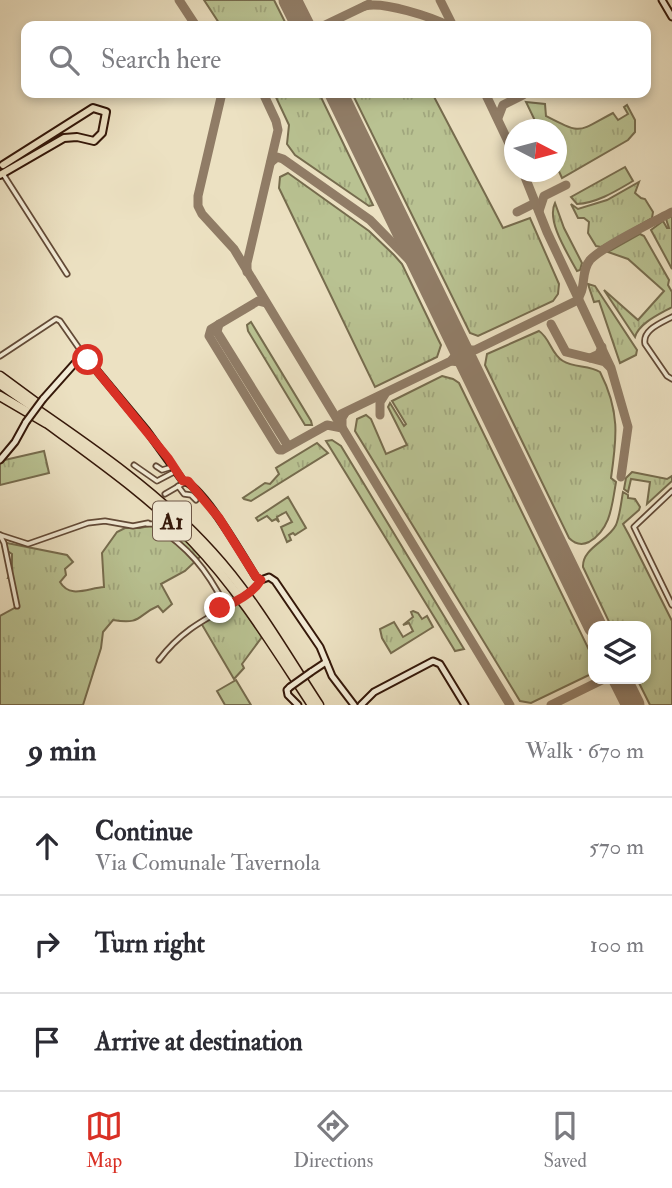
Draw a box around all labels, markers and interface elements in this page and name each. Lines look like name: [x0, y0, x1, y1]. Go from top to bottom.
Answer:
search box: [21, 21, 651, 98]
icon: search: [45, 41, 83, 79]
text: Search here: [101, 44, 221, 76]
north arrow: [504, 119, 567, 182]
route start: [72, 344, 103, 375]
road number: A1: [153, 502, 191, 540]
route end: [204, 592, 235, 623]
map controls: [588, 621, 651, 684]
button: layers: [588, 621, 651, 684]
text: 9 min: [28, 732, 96, 769]
text: Walk · 670 m: [525, 736, 644, 765]
text: Continue: [95, 816, 193, 848]
icon: ahead: [28, 827, 66, 865]
text: 570 m: [589, 832, 644, 861]
text: Via Comunale Tavernola: [95, 848, 320, 877]
icon: right: [28, 925, 66, 963]
text: Turn right: [95, 928, 205, 960]
text: 100 m: [590, 930, 644, 959]
icon: arrive: [28, 1023, 66, 1061]
text: Arrive at destination: [95, 1026, 303, 1058]
tab: Map: [85, 1107, 123, 1173]
tab: Directions: [293, 1107, 373, 1173]
tab: Saved: [543, 1107, 587, 1173]

